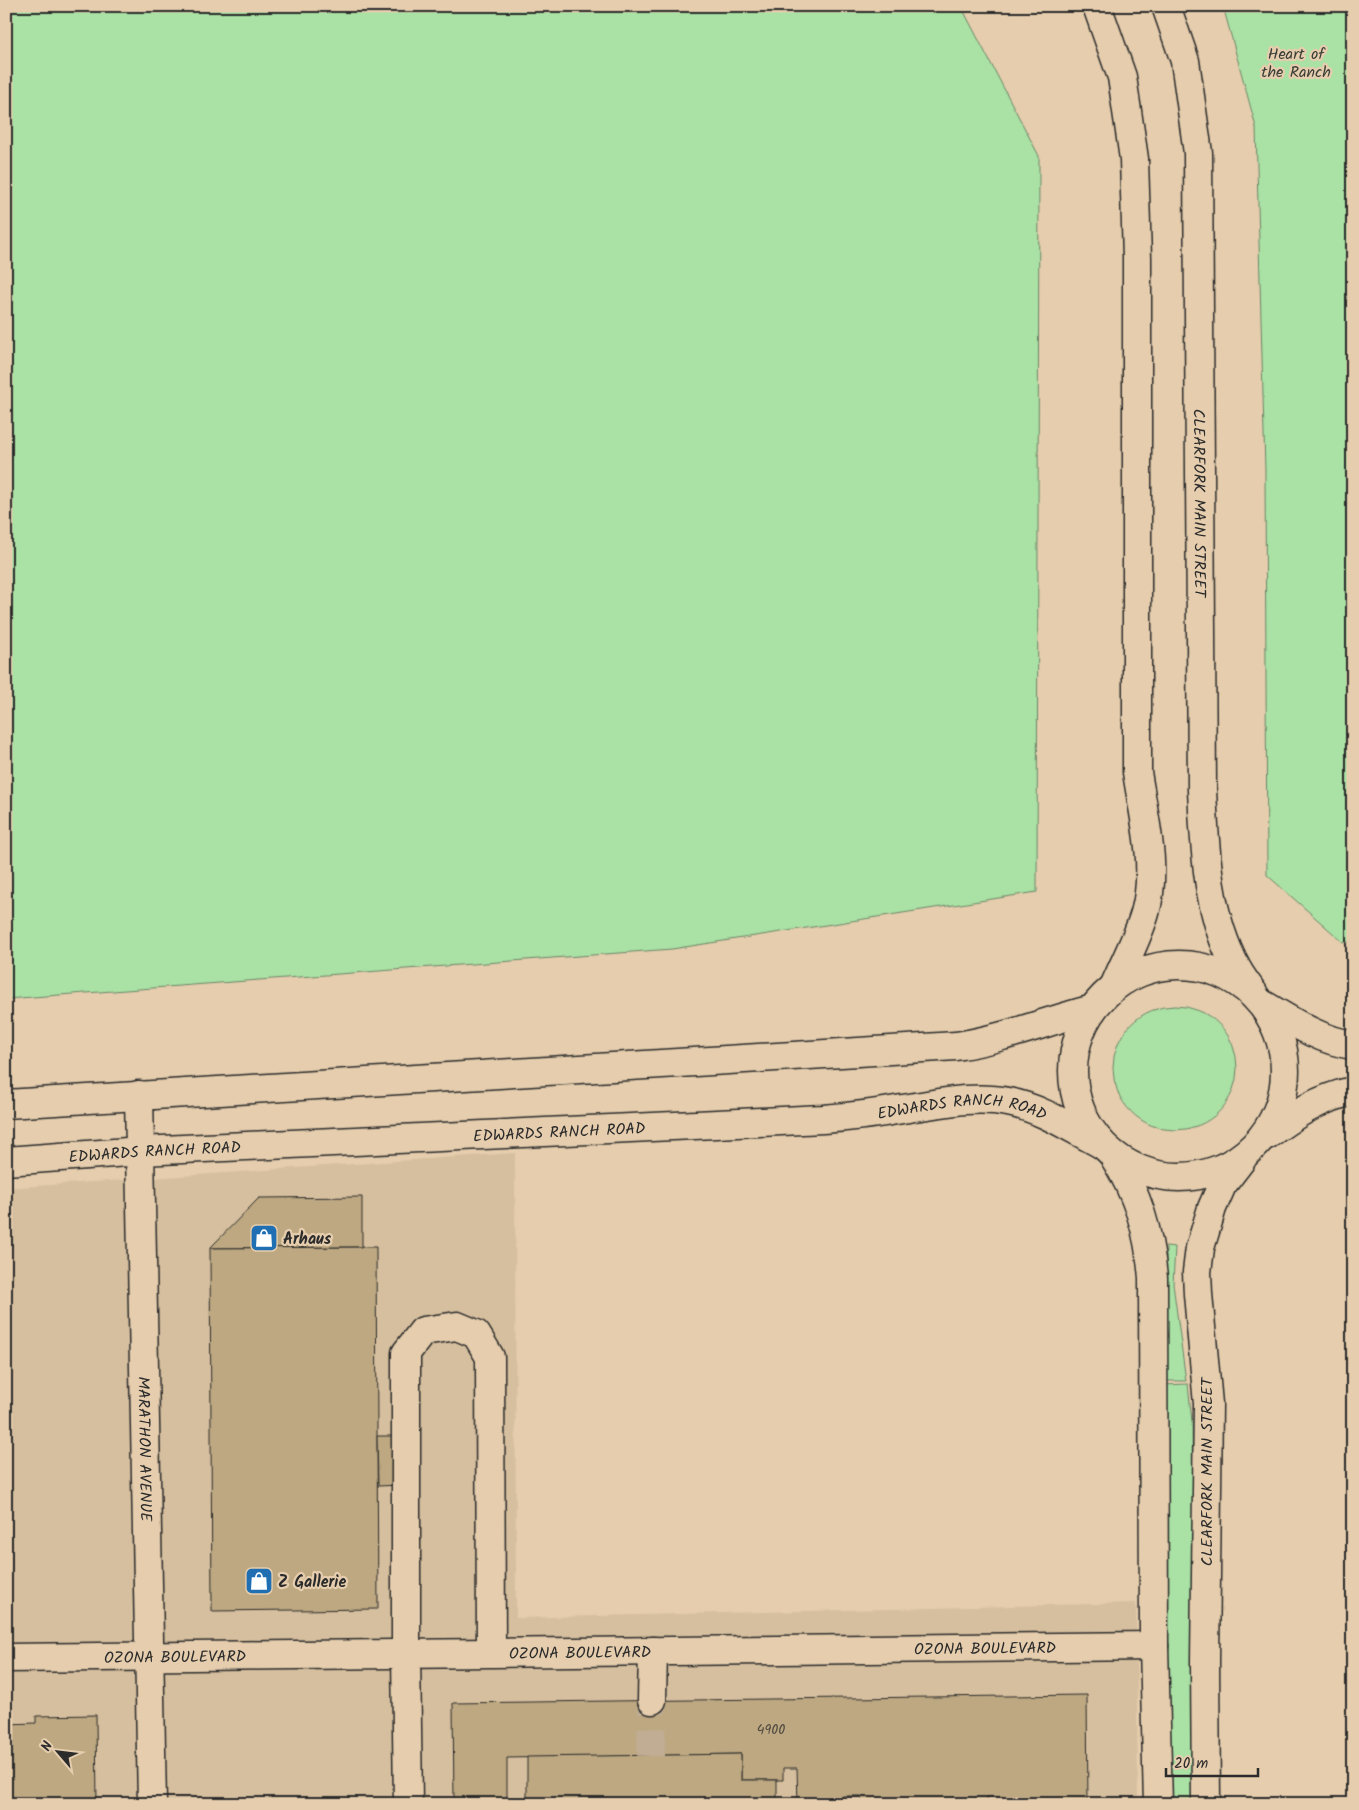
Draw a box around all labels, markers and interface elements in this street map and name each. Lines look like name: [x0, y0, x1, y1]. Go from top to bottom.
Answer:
park label: Heart of the Ranch: [1261, 42, 1331, 85]
street label: CLEARFORK MAIN STREET: [1186, 409, 1212, 599]
street label: EDWARDS RANCH ROAD: [876, 1088, 1051, 1128]
street label: EDWARDS RANCH ROAD: [473, 1116, 646, 1149]
street label: EDWARDS RANCH ROAD: [68, 1135, 241, 1170]
shop icon: Arhaus: [249, 1223, 279, 1253]
place label: Arhaus: [283, 1227, 332, 1252]
street label: MARATHON AVENUE: [130, 1376, 158, 1522]
street label: CLEARFORK MAIN STREET: [1195, 1376, 1220, 1566]
shop icon: Z Gallerie: [244, 1566, 274, 1596]
place label: Z Gallerie: [278, 1570, 346, 1595]
street label: OZONA BOULEVARD: [914, 1636, 1056, 1663]
street label: OZONA BOULEVARD: [509, 1640, 651, 1667]
street label: OZONA BOULEVARD: [104, 1644, 246, 1671]
house number: 4900: [757, 1719, 785, 1741]
north arrow: [32, 1728, 82, 1778]
text: N: [36, 1737, 59, 1755]
scale bar: [1166, 1745, 1259, 1777]
text: 20 m: [1174, 1752, 1208, 1776]

